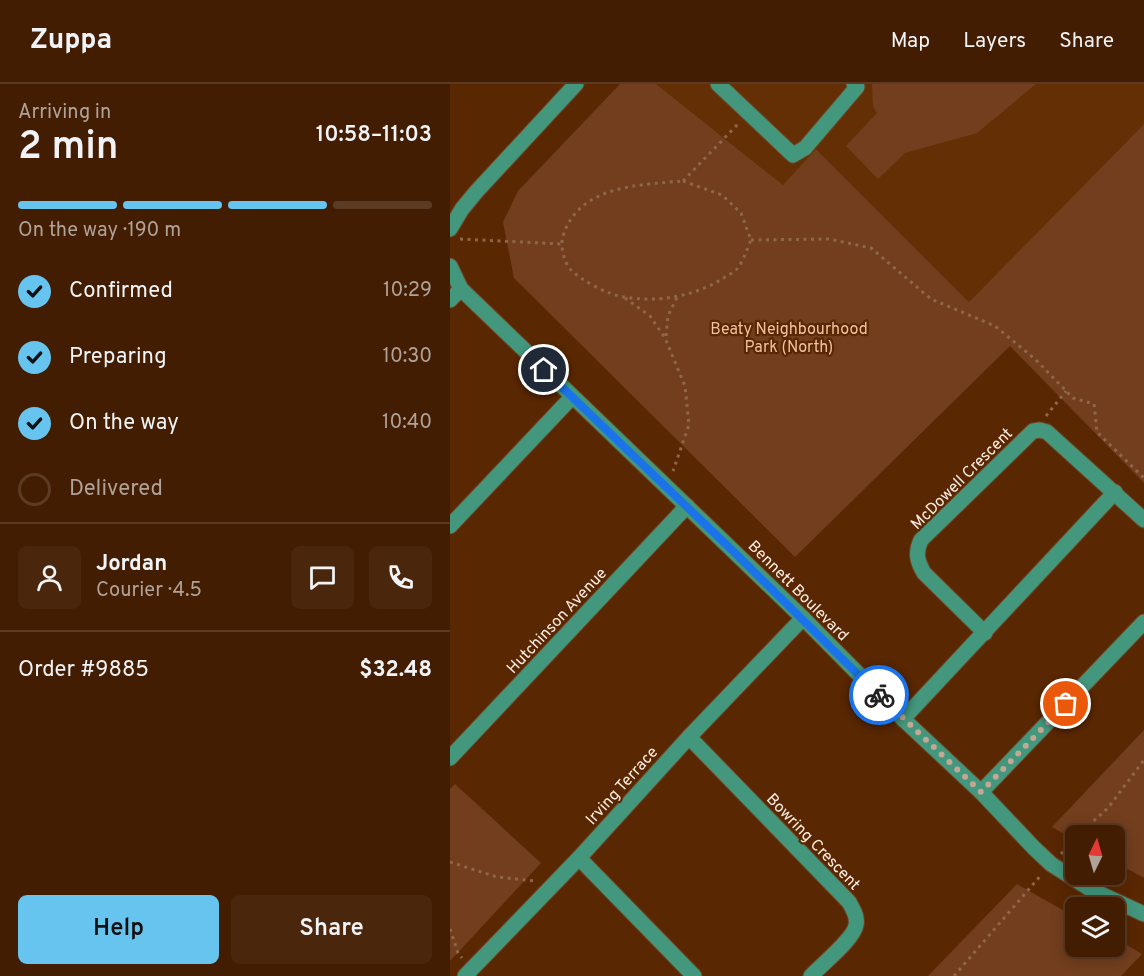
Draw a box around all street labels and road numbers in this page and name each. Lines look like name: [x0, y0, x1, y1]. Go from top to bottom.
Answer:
street label: McDowell Crescent: [907, 424, 1018, 535]
street label: Bennett Boulevard: [743, 537, 852, 646]
street label: Hutchinson Avenue: [503, 564, 612, 679]
street label: Irving Terrace: [582, 743, 663, 830]
street label: Bowring Crescent: [761, 790, 864, 895]

